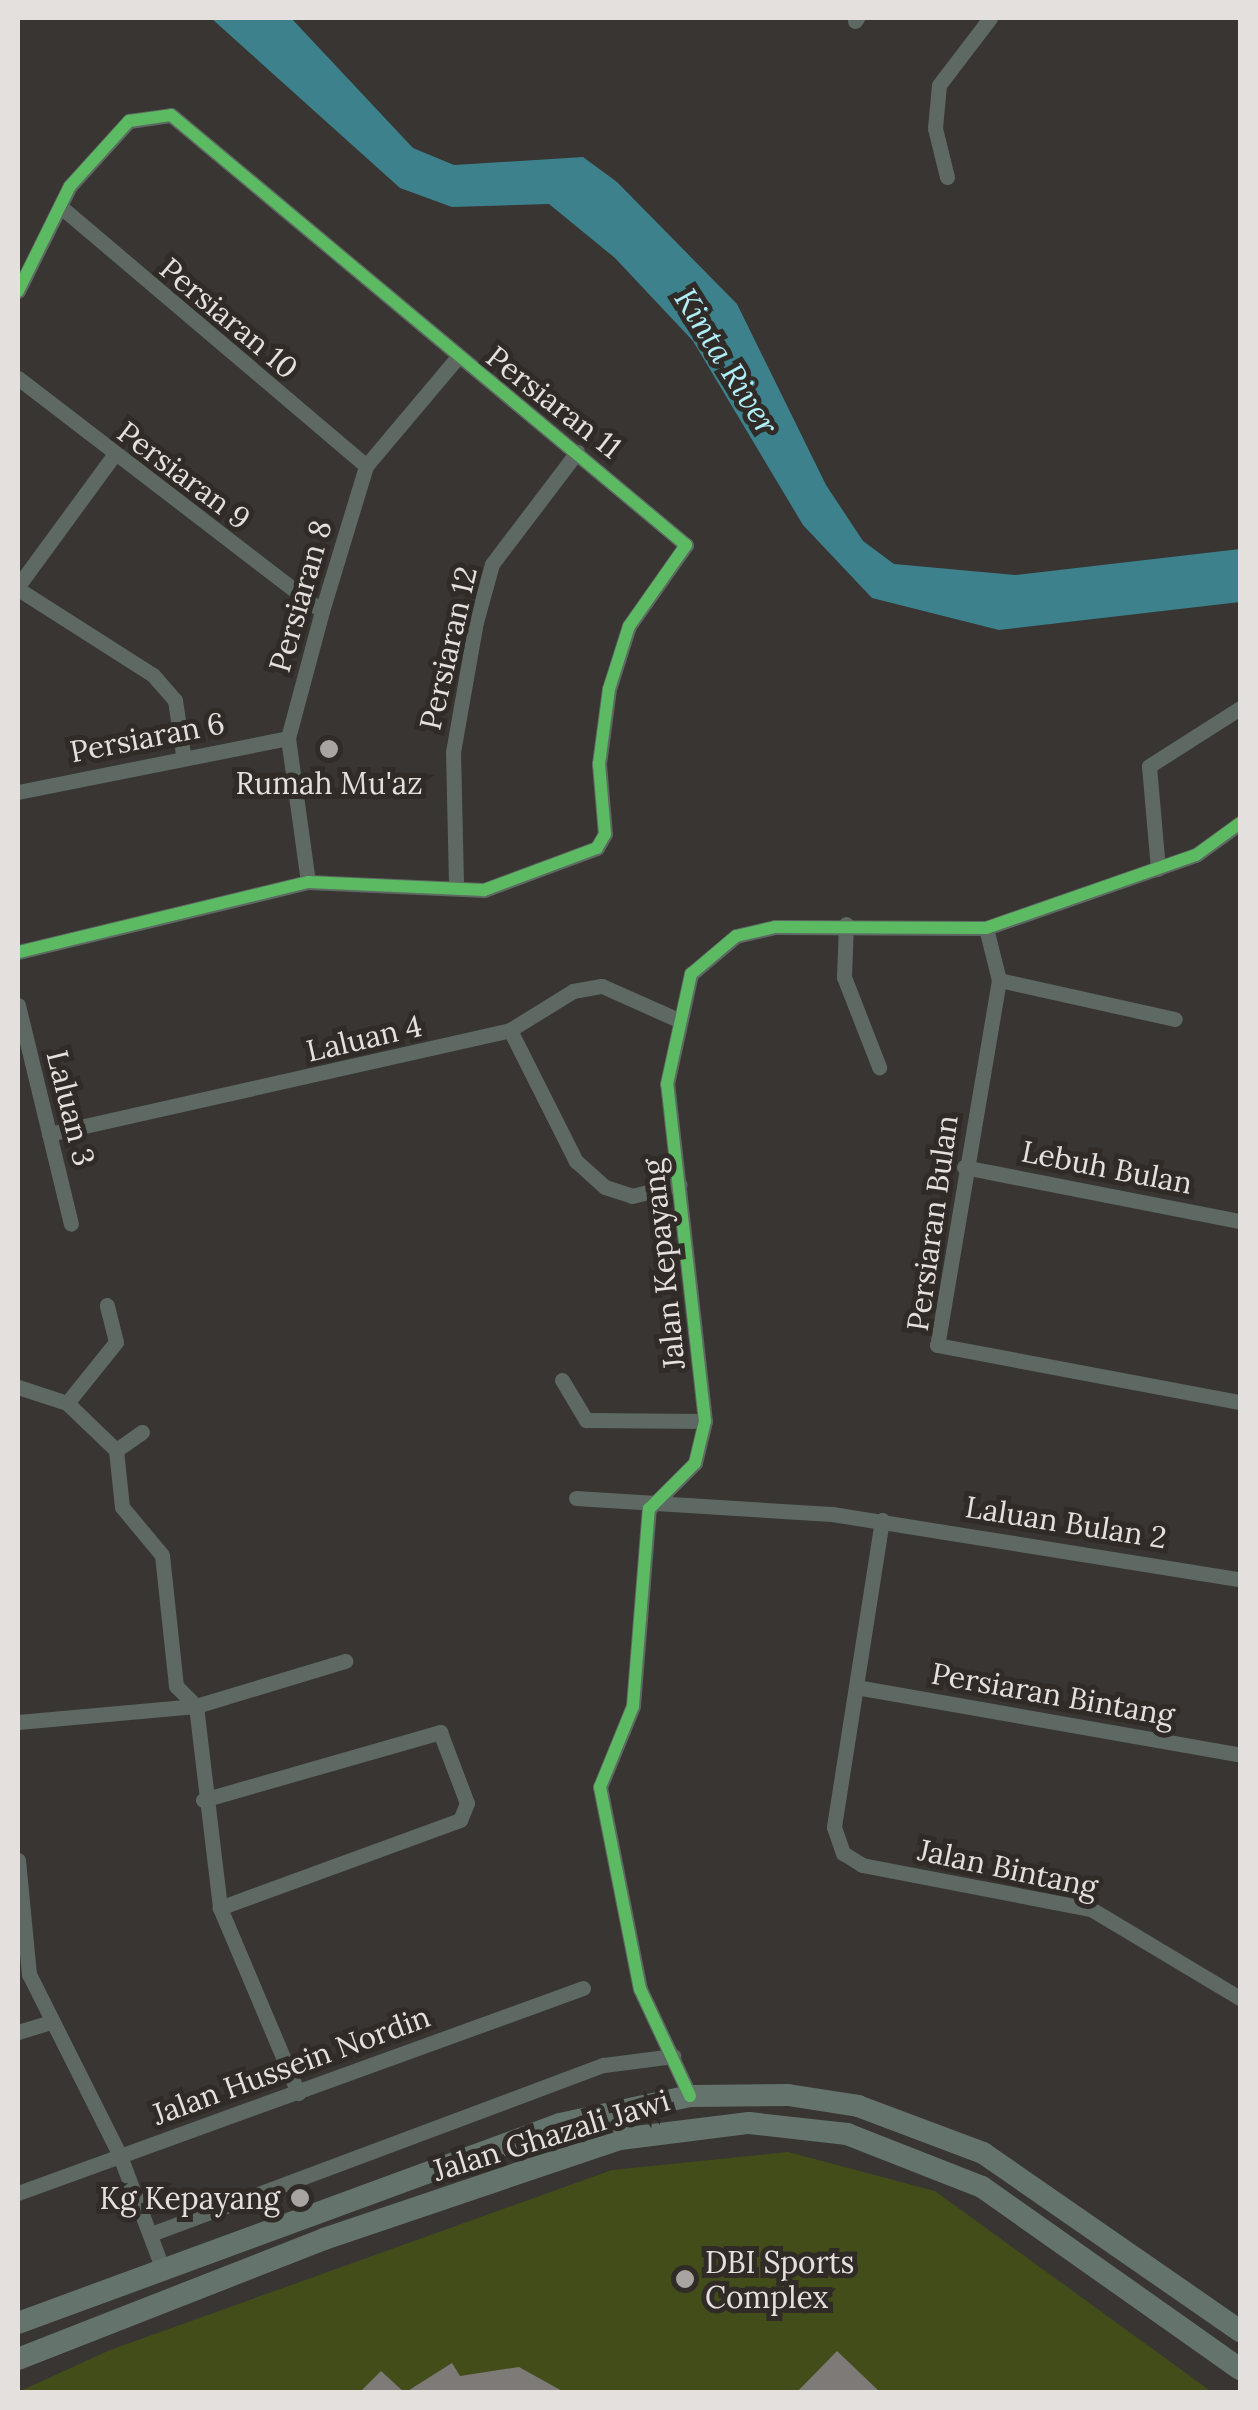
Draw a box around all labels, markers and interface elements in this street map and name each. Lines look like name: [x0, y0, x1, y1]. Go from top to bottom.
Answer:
street label: Persiaran 10: [153, 250, 305, 386]
water label: Kinta River: [666, 282, 786, 442]
street label: Persiaran 11: [479, 338, 629, 466]
street label: Persiaran 9: [111, 413, 257, 537]
street label: Persiaran 8: [261, 516, 339, 676]
street label: Persiaran 12: [412, 563, 484, 733]
street label: Persiaran 6: [67, 704, 227, 770]
marker: Rumah Mu'az: [318, 738, 340, 760]
place label: Rumah Mu'az: [235, 765, 423, 801]
street label: Laluan 4: [303, 1007, 425, 1069]
street label: Laluan 3: [39, 1046, 103, 1170]
street label: Persiaran Bulan: [899, 1113, 965, 1333]
street label: Lebuh Bulan: [1019, 1133, 1195, 1201]
street label: Jalan Kepayang: [634, 1157, 692, 1371]
street label: Laluan Bulan 2: [963, 1488, 1169, 1556]
street label: Persiaran Bintang: [929, 1655, 1177, 1733]
street label: Jalan Bintang: [915, 1831, 1101, 1905]
street label: Jalan Hussein Nordin: [147, 1998, 435, 2132]
street label: Jalan Ghazali Jawi: [428, 2082, 674, 2188]
place label: Kg Kepayang: [100, 2180, 280, 2216]
marker: Kg Kepayang: [289, 2187, 311, 2209]
place label: DBI Sports Complex: [705, 2244, 854, 2314]
marker: DBI Sports Complex: [674, 2268, 696, 2290]

